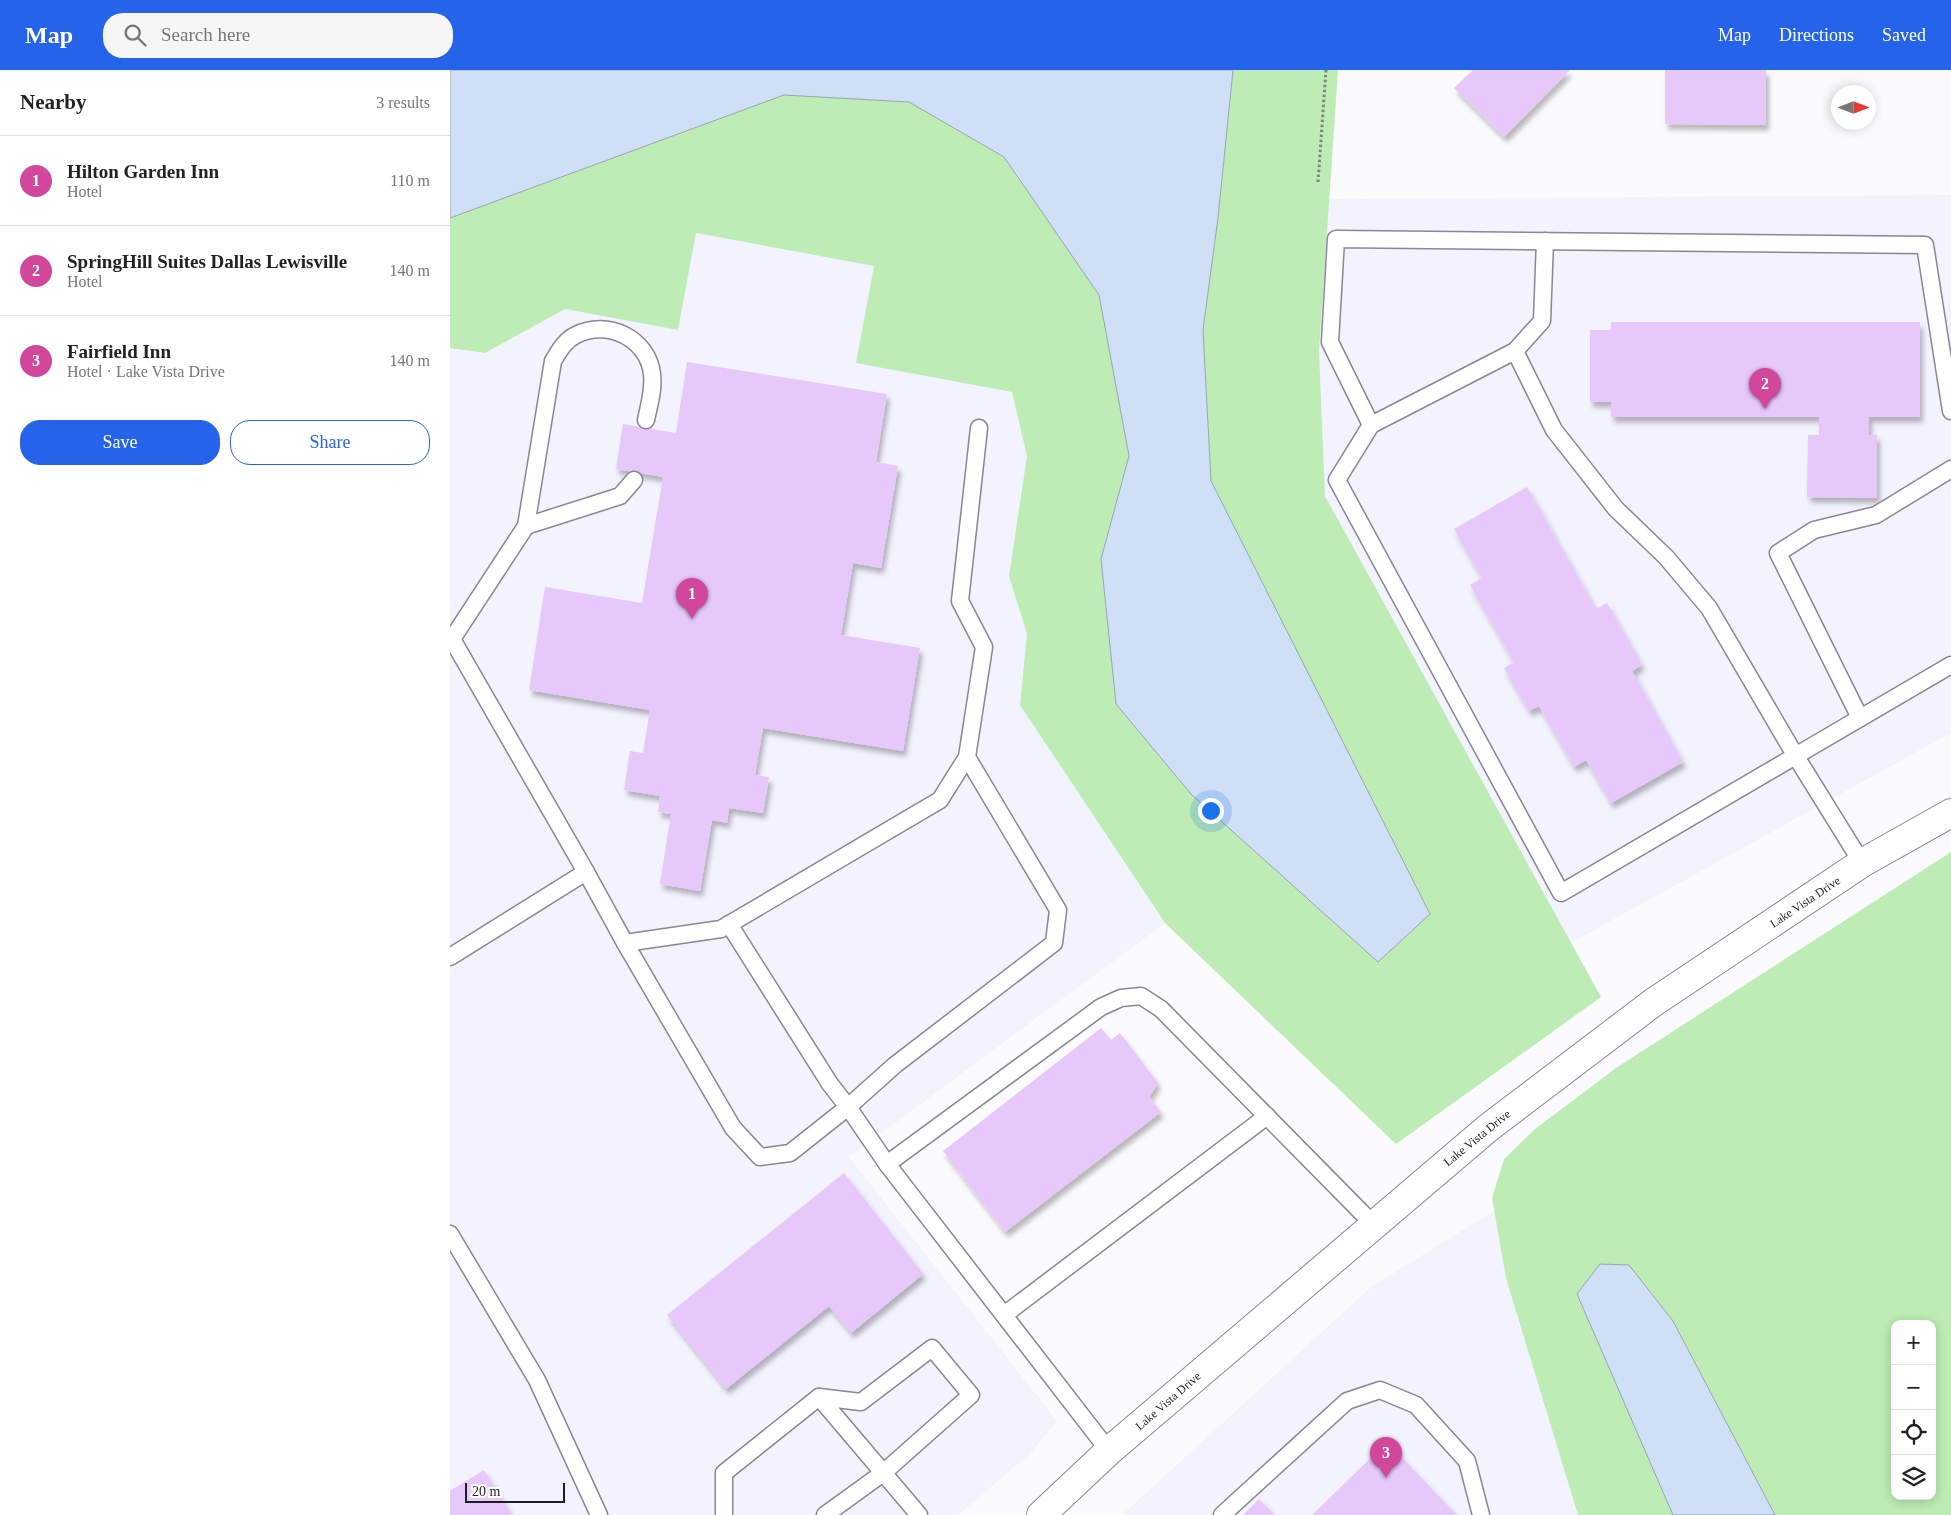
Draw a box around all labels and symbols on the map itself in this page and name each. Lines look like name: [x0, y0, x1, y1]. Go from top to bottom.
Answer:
north arrow: [1831, 85, 1876, 130]
pin: 2: [1749, 368, 1781, 409]
pin: 1: [676, 578, 708, 619]
your location: [1198, 798, 1224, 824]
street label: Lake Vista Drive: [1767, 873, 1843, 931]
street label: Lake Vista Drive: [1441, 1107, 1513, 1169]
street label: Lake Vista Drive: [1133, 1369, 1203, 1433]
pin: 3: [1370, 1437, 1402, 1478]
scale bar: [465, 1480, 565, 1503]

